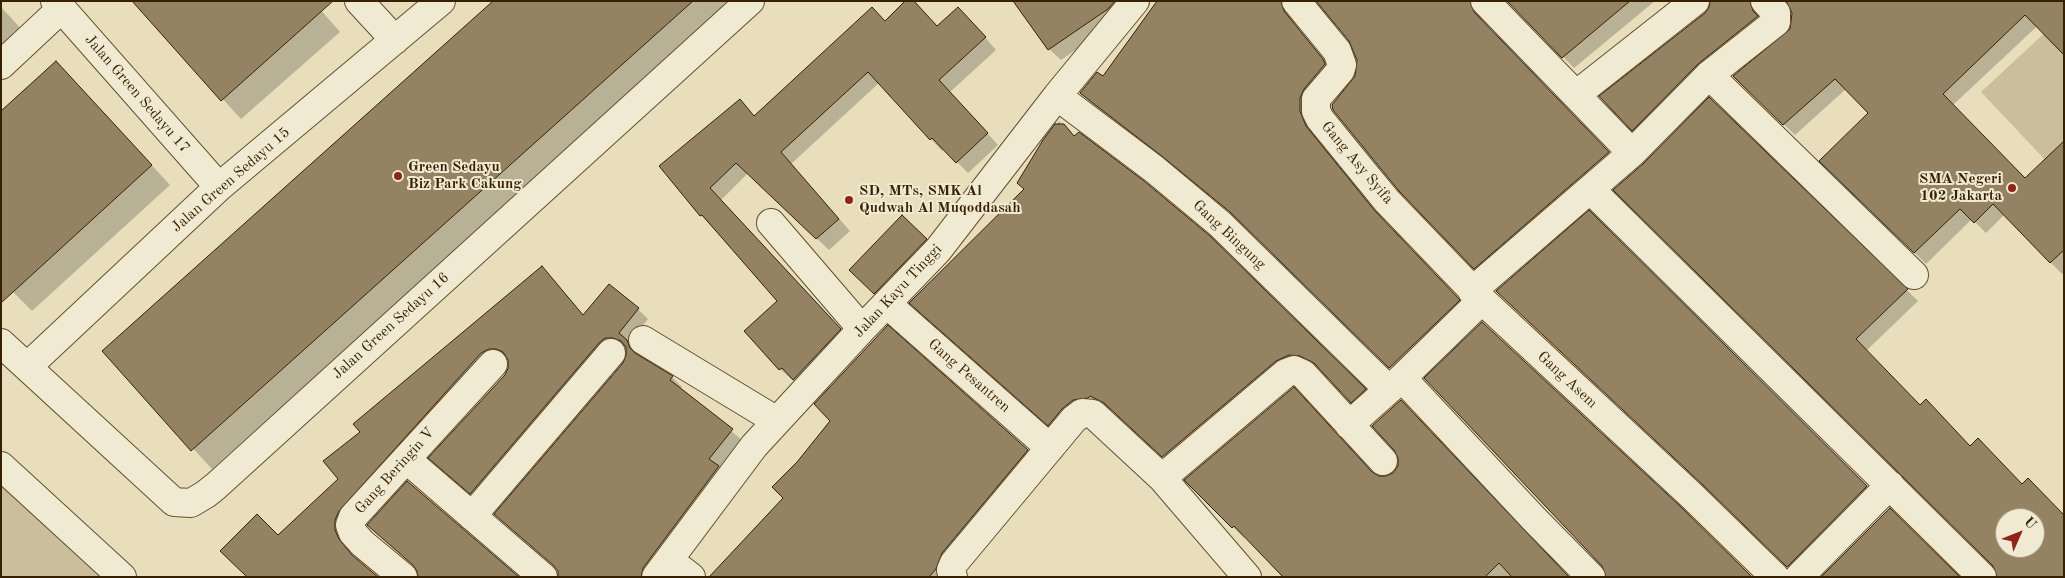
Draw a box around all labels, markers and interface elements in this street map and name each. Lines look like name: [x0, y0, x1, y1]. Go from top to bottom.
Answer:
street label: Jalan Green Sedayu 17: [81, 31, 193, 157]
street label: Gang Asy Syifa: [1317, 118, 1397, 208]
street label: Jalan Green Sedayu 15: [168, 124, 294, 236]
place label: Green Sedayu Biz Park Cakung: [408, 158, 522, 193]
marker: Green Sedayu Biz Park Cakung: [392, 170, 404, 182]
place label: SMA Negeri 102 Jakarta: [1919, 170, 2002, 205]
place label: SD, MTs, SMK Al Qudwah Al Muqoddasah: [859, 182, 1021, 217]
marker: SMA Negeri 102 Jakarta: [2006, 182, 2018, 194]
marker: SD, MTs, SMK Al Qudwah Al Muqoddasah: [843, 194, 855, 206]
street label: Gang Bingung: [1189, 197, 1269, 273]
street label: Jalan Kayu Tinggi: [850, 241, 946, 341]
street label: Jalan Green Sedayu 16: [329, 269, 453, 383]
street label: Gang Pesantren: [924, 335, 1014, 417]
street label: Gang Asem: [1533, 348, 1601, 412]
street label: Gang Beringin V: [351, 424, 439, 518]
north arrow: [1995, 508, 2045, 558]
text: U: [2021, 514, 2039, 532]

